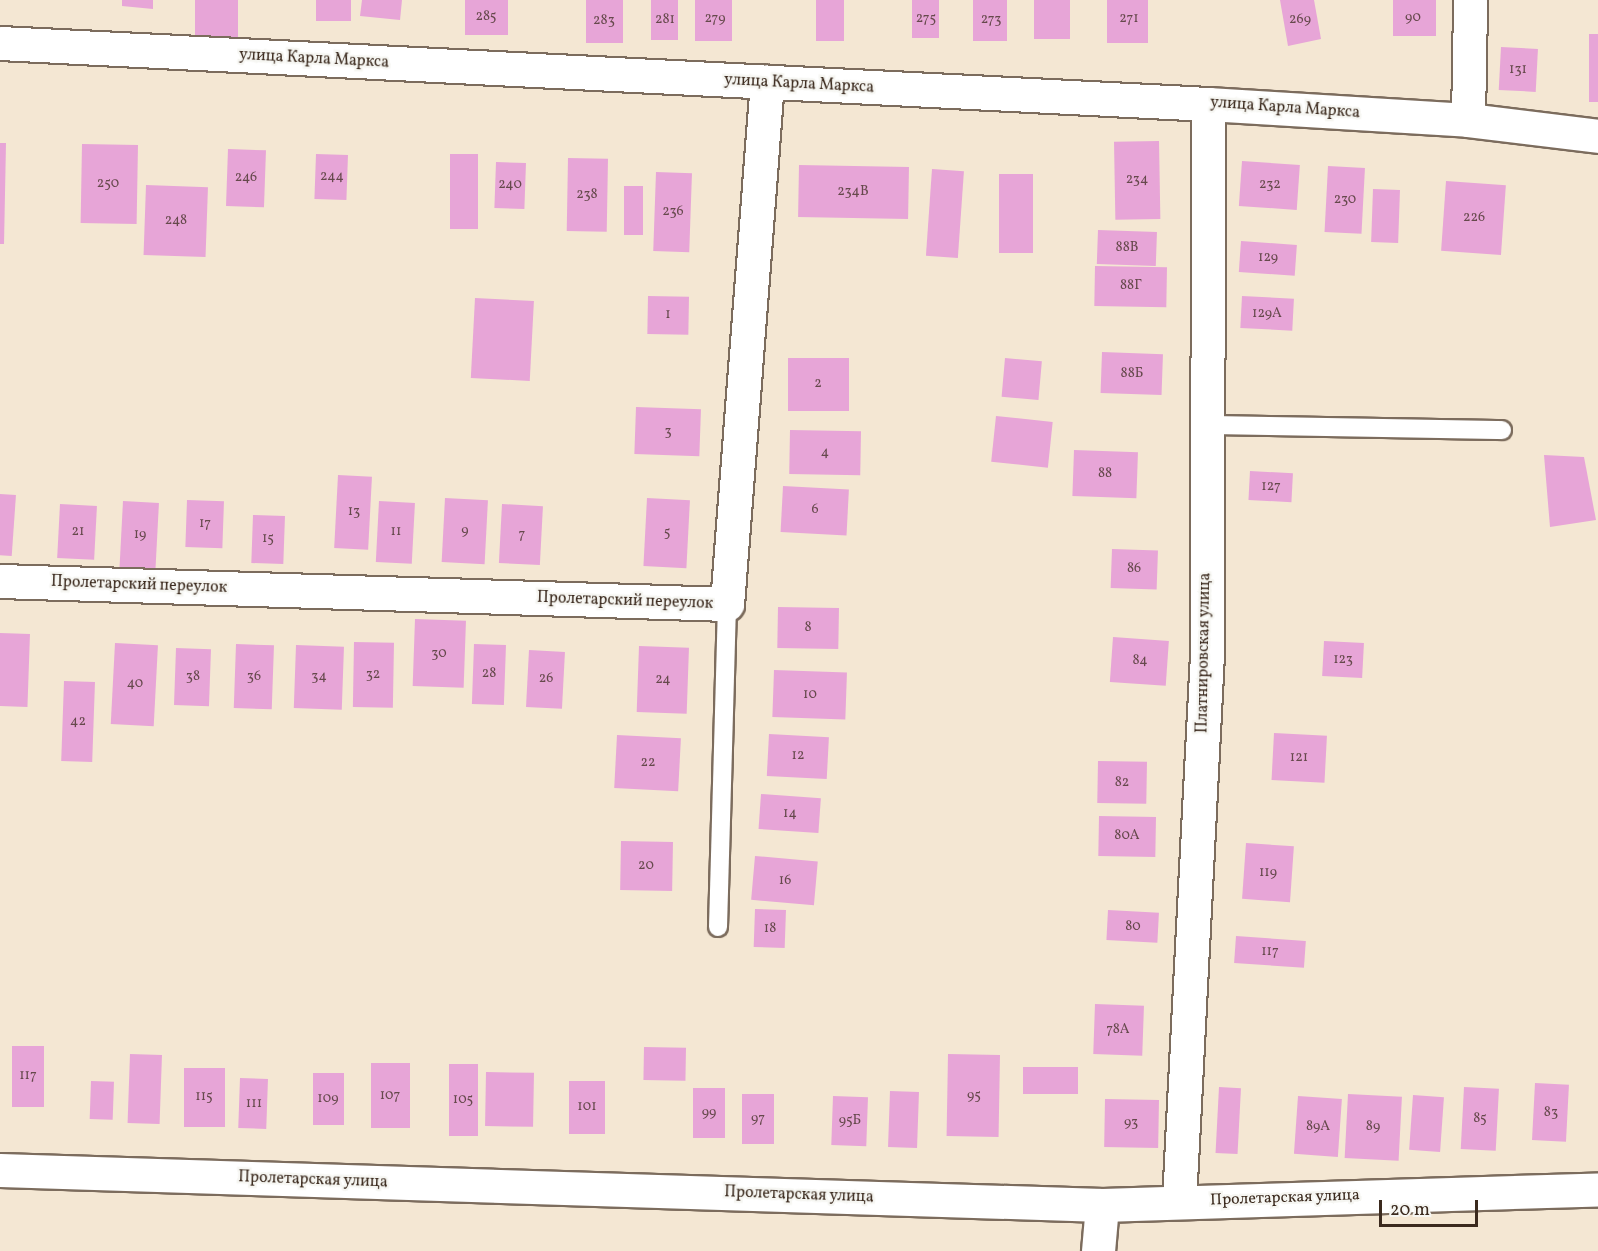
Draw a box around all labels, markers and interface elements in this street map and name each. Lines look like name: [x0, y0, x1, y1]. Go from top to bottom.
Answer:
house number: 285: [475, 9, 497, 25]
house number: 90: [1405, 10, 1421, 26]
house number: 279: [704, 11, 726, 27]
house number: 275: [916, 11, 936, 27]
house number: 271: [1119, 11, 1139, 27]
house number: 281: [655, 12, 675, 28]
house number: 273: [981, 12, 1001, 28]
house number: 269: [1289, 12, 1311, 28]
house number: 283: [593, 13, 615, 29]
street label: улица Карла Маркса: [239, 45, 389, 73]
house number: 131: [1509, 62, 1527, 78]
street label: улица Карла Маркса: [724, 70, 874, 98]
street label: улица Карла Маркса: [1209, 93, 1361, 123]
house number: 244: [320, 169, 344, 185]
house number: 246: [235, 170, 257, 186]
house number: 234: [1126, 172, 1148, 188]
house number: 250: [97, 176, 119, 192]
house number: 240: [498, 177, 522, 193]
house number: 232: [1259, 177, 1281, 193]
house number: 234В: [837, 184, 869, 200]
house number: 238: [576, 187, 598, 203]
house number: 230: [1334, 192, 1356, 208]
house number: 236: [662, 204, 684, 220]
house number: 226: [1463, 210, 1485, 226]
house number: 248: [165, 213, 187, 229]
house number: 88В: [1116, 240, 1138, 256]
house number: 129: [1258, 250, 1278, 266]
house number: 88Г: [1120, 278, 1142, 294]
house number: 129А: [1252, 306, 1282, 322]
house number: 1: [665, 307, 671, 323]
house number: 88Б: [1121, 366, 1143, 382]
house number: 2: [814, 376, 822, 392]
house number: 3: [664, 424, 672, 440]
house number: 4: [821, 445, 829, 461]
house number: 88: [1098, 466, 1112, 482]
house number: 127: [1261, 479, 1281, 495]
house number: 6: [811, 502, 819, 518]
house number: 13: [348, 504, 360, 520]
house number: 17: [199, 516, 211, 532]
house number: 9: [461, 523, 469, 539]
house number: 21: [72, 524, 84, 540]
house number: 11: [391, 524, 401, 540]
house number: 5: [664, 525, 670, 541]
house number: 19: [134, 527, 146, 543]
house number: 7: [519, 527, 525, 543]
house number: 15: [262, 531, 274, 547]
house number: 86: [1127, 561, 1141, 577]
street label: Пролетарский переулок: [51, 572, 227, 598]
street label: Платнировская улица: [1193, 572, 1215, 734]
street label: Пролетарский переулок: [537, 588, 713, 614]
house number: 8: [804, 620, 812, 636]
house number: 30: [431, 646, 447, 662]
house number: 123: [1333, 652, 1353, 668]
house number: 84: [1132, 653, 1148, 669]
house number: 28: [482, 666, 496, 682]
house number: 32: [366, 667, 380, 683]
house number: 38: [186, 669, 200, 685]
house number: 36: [247, 669, 261, 685]
house number: 34: [311, 669, 327, 685]
house number: 26: [539, 671, 553, 687]
house number: 24: [655, 672, 671, 688]
house number: 40: [127, 676, 143, 692]
house number: 10: [803, 687, 817, 703]
house number: 42: [70, 714, 86, 730]
house number: 12: [792, 748, 804, 764]
house number: 121: [1290, 750, 1308, 766]
house number: 22: [640, 755, 656, 771]
house number: 82: [1115, 775, 1129, 791]
house number: 14: [783, 806, 797, 822]
house number: 80А: [1114, 828, 1140, 844]
house number: 20: [638, 858, 654, 874]
house number: 119: [1259, 865, 1277, 881]
house number: 16: [779, 873, 791, 889]
house number: 80: [1125, 919, 1141, 935]
house number: 18: [764, 921, 776, 937]
house number: 117: [1261, 944, 1279, 960]
house number: 78А: [1106, 1022, 1130, 1038]
house number: 117: [19, 1068, 37, 1084]
house number: 107: [380, 1088, 400, 1104]
house number: 95: [967, 1088, 981, 1104]
house number: 115: [195, 1089, 213, 1105]
house number: 109: [317, 1091, 339, 1107]
house number: 105: [453, 1092, 473, 1108]
house number: 111: [246, 1096, 262, 1112]
house number: 101: [577, 1099, 597, 1115]
house number: 99: [702, 1105, 716, 1121]
house number: 83: [1544, 1105, 1558, 1121]
house number: 97: [751, 1111, 765, 1127]
house number: 85: [1473, 1111, 1487, 1127]
house number: 95Б: [839, 1113, 861, 1129]
house number: 93: [1124, 1115, 1138, 1131]
house number: 89А: [1306, 1119, 1330, 1135]
house number: 89: [1366, 1119, 1380, 1135]
street label: Пролетарская улица: [238, 1168, 388, 1192]
street label: Пролетарская улица: [724, 1183, 874, 1207]
street label: Пролетарская улица: [1210, 1186, 1360, 1210]
scale bar: [1382, 1188, 1481, 1226]
text: 20 m: [1390, 1198, 1430, 1223]

